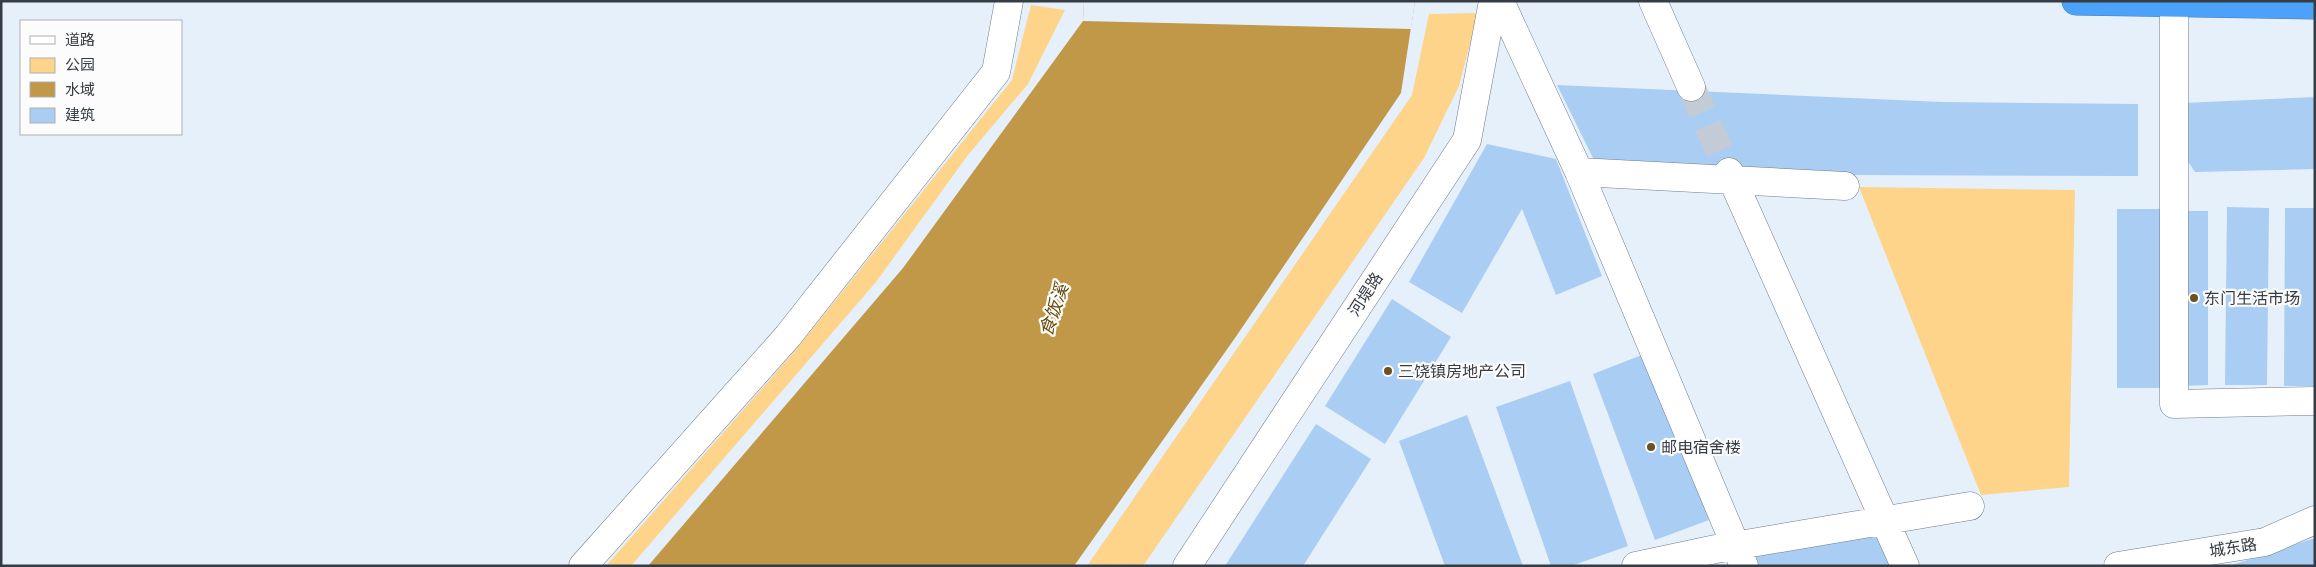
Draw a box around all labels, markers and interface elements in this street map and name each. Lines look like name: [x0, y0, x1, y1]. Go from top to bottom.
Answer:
legend: [20, 20, 182, 135]
text: 道路: [65, 31, 95, 49]
text: 公园: [65, 56, 95, 74]
text: 水域: [65, 81, 95, 99]
text: 建筑: [65, 106, 95, 124]
street label: 河堤路: [1344, 269, 1386, 320]
water label: 食饭溪: [1035, 279, 1073, 339]
place label: 东门生活市场: [2204, 289, 2300, 308]
marker: 东门生活市场: [2188, 292, 2200, 304]
place label: 三饶镇房地产公司: [1398, 362, 1526, 381]
marker: 三饶镇房地产公司: [1382, 365, 1394, 377]
place label: 邮电宿舍楼: [1661, 438, 1741, 457]
marker: 邮电宿舍楼: [1645, 441, 1657, 453]
street label: 城东路: [2208, 534, 2258, 561]

